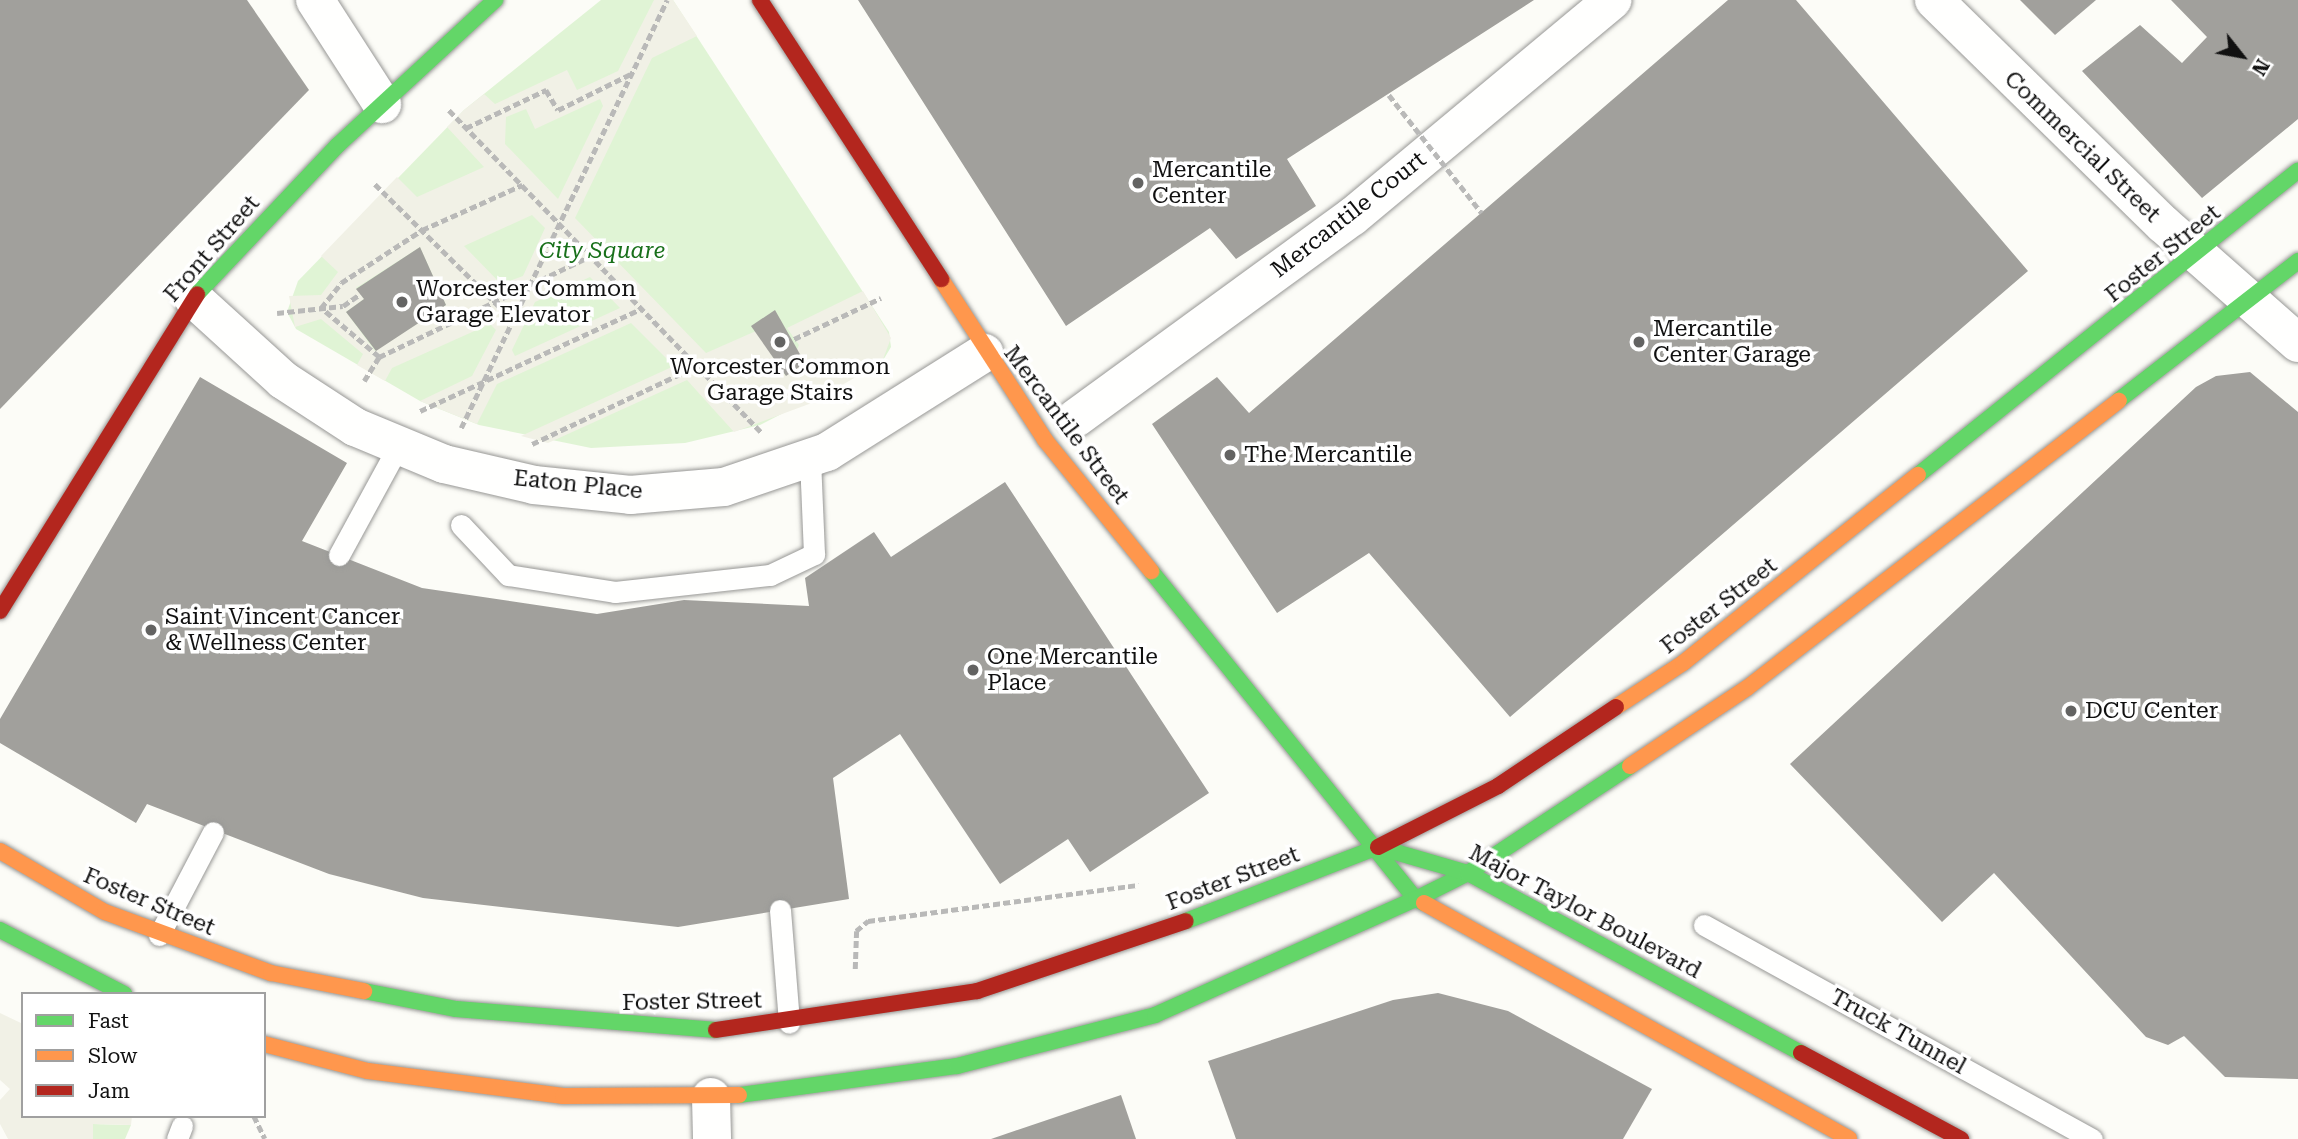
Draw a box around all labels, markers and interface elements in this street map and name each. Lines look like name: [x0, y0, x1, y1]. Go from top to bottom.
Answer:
north arrow: [2207, 21, 2277, 91]
text: N: [2247, 55, 2274, 79]
street label: Commercial Street: [1998, 65, 2166, 229]
street label: Mercantile Court: [1266, 146, 1432, 284]
place label: Mercantile Center: [1152, 156, 1271, 210]
marker: Mercantile Center: [1130, 175, 1146, 191]
street label: Front Street: [158, 190, 266, 308]
street label: Foster Street: [2100, 199, 2226, 309]
park label: City Square: [539, 237, 665, 265]
place label: Worcester Common Garage Elevator: [416, 275, 636, 329]
marker: Worcester Common Garage Elevator: [394, 294, 410, 310]
place label: Mercantile Center Garage: [1653, 315, 1811, 369]
marker: Worcester Common Garage Stairs: [772, 334, 788, 350]
marker: Mercantile Center Garage: [1631, 334, 1647, 350]
street label: Mercantile Street: [997, 340, 1135, 510]
place label: Worcester Common Garage Stairs: [670, 353, 890, 407]
place label: The Mercantile: [1244, 441, 1412, 469]
marker: The Mercantile: [1222, 447, 1238, 463]
street label: Eaton Place: [512, 464, 644, 506]
street label: Foster Street: [1655, 552, 1783, 660]
place label: Saint Vincent Cancer & Wellness Center: [165, 603, 400, 657]
marker: Saint Vincent Cancer & Wellness Center: [143, 622, 159, 638]
place label: One Mercantile Place: [987, 643, 1158, 697]
marker: One Mercantile Place: [965, 662, 981, 678]
place label: DCU Center: [2085, 697, 2218, 725]
marker: DCU Center: [2063, 703, 2079, 719]
street label: Major Taylor Boulevard: [1464, 839, 1706, 985]
street label: Foster Street: [1163, 841, 1303, 917]
street label: Foster Street: [79, 862, 219, 942]
street label: Truck Tunnel: [1825, 983, 1971, 1081]
street label: Foster Street: [622, 987, 762, 1017]
legend: [21, 992, 266, 1118]
text: Fast: [88, 1009, 129, 1033]
text: Slow: [88, 1044, 137, 1068]
text: Jam: [88, 1079, 130, 1103]

